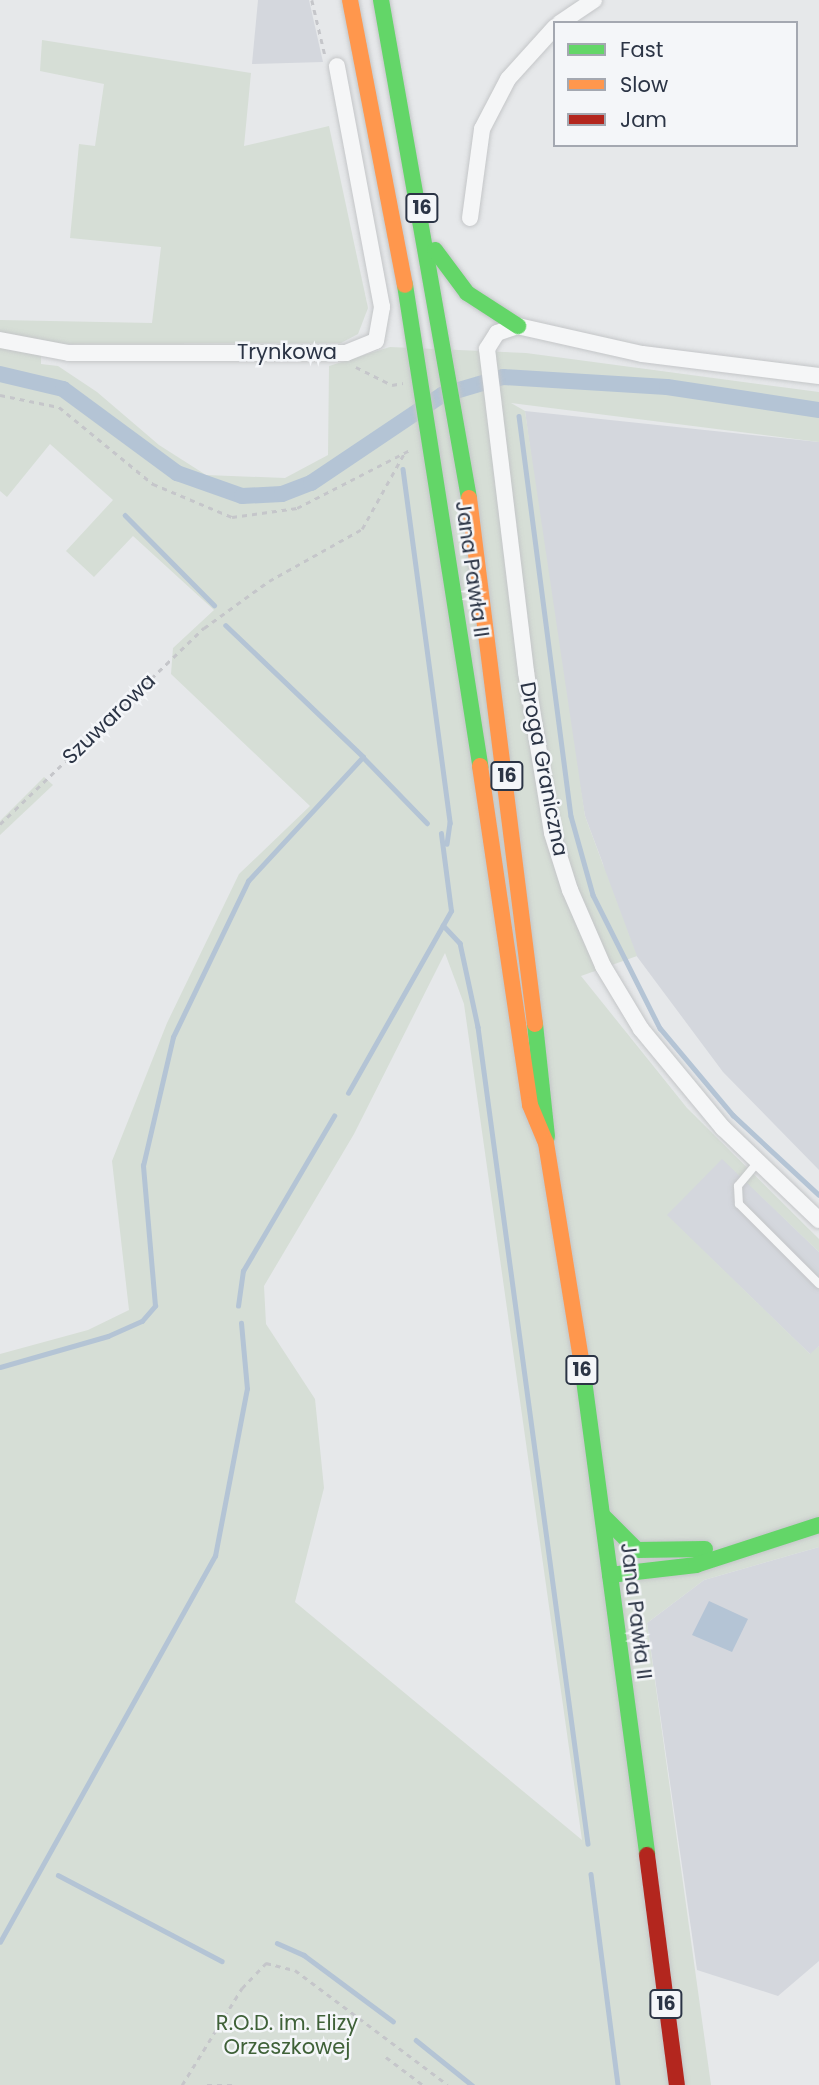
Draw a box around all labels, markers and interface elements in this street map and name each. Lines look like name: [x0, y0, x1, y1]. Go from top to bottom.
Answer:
legend: [553, 21, 798, 147]
text: Fast: [620, 35, 663, 64]
text: Slow: [620, 70, 668, 99]
text: Jam: [620, 105, 667, 134]
road number: 16: [404, 192, 440, 224]
street label: Trynkowa: [237, 339, 337, 365]
street label: Jana Pawła II: [450, 499, 494, 639]
street label: Szuwarowa: [57, 668, 161, 770]
street label: Droga Graniczna: [515, 680, 573, 858]
road number: 16: [490, 761, 524, 792]
road number: 16: [564, 1354, 600, 1386]
street label: Jana Pawła II: [615, 1541, 657, 1681]
road number: 16: [648, 1988, 684, 2020]
park label: R.O.D. im. Elizy Orzeszkowej: [216, 2010, 358, 2060]

